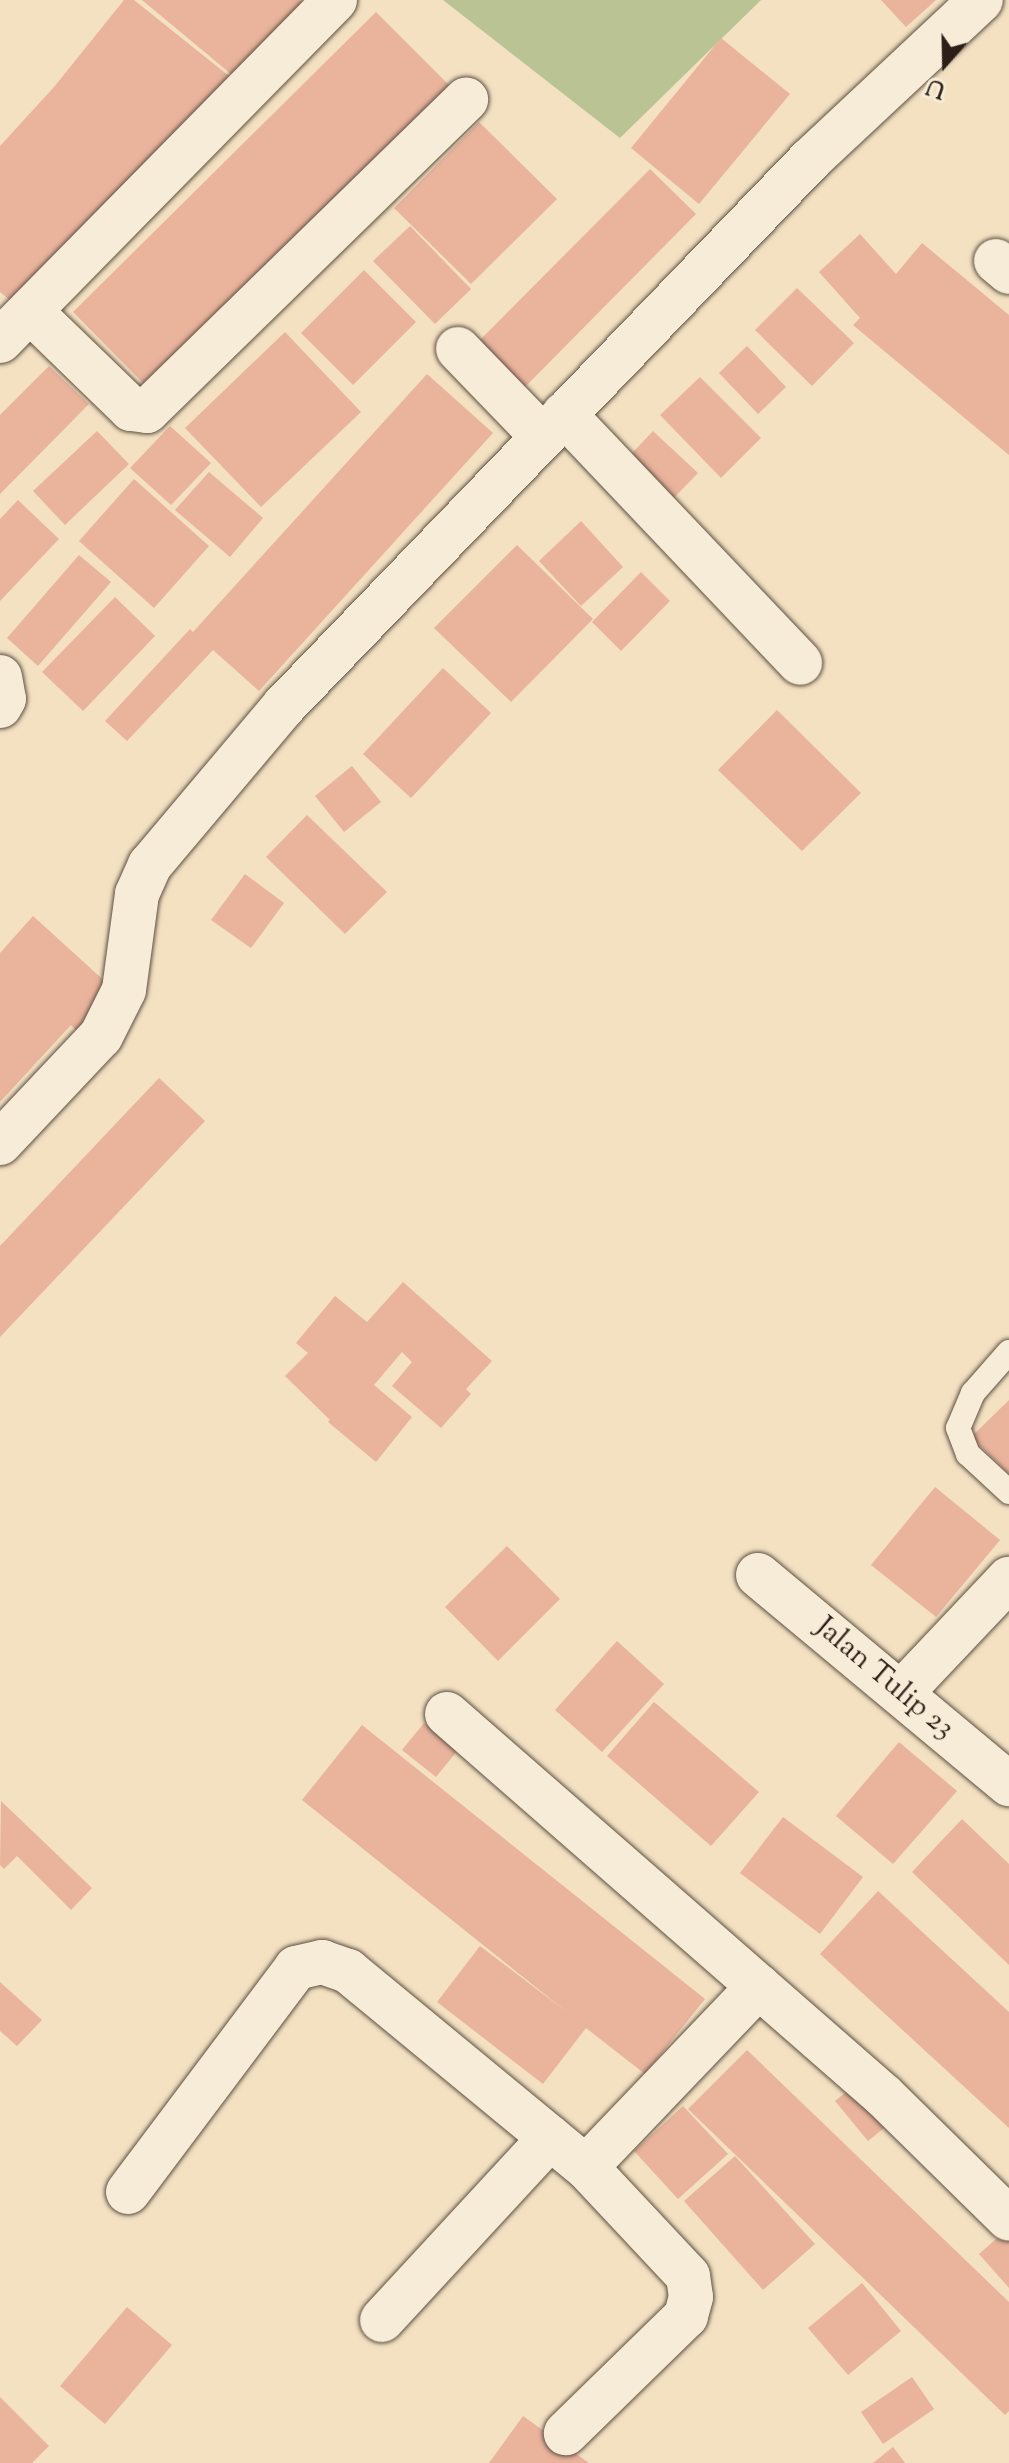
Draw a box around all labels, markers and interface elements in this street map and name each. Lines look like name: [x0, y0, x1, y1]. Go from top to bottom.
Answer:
north arrow: [905, 24, 985, 104]
text: U: [923, 68, 951, 105]
street label: Jalan Tulip 23: [807, 1610, 961, 1748]

